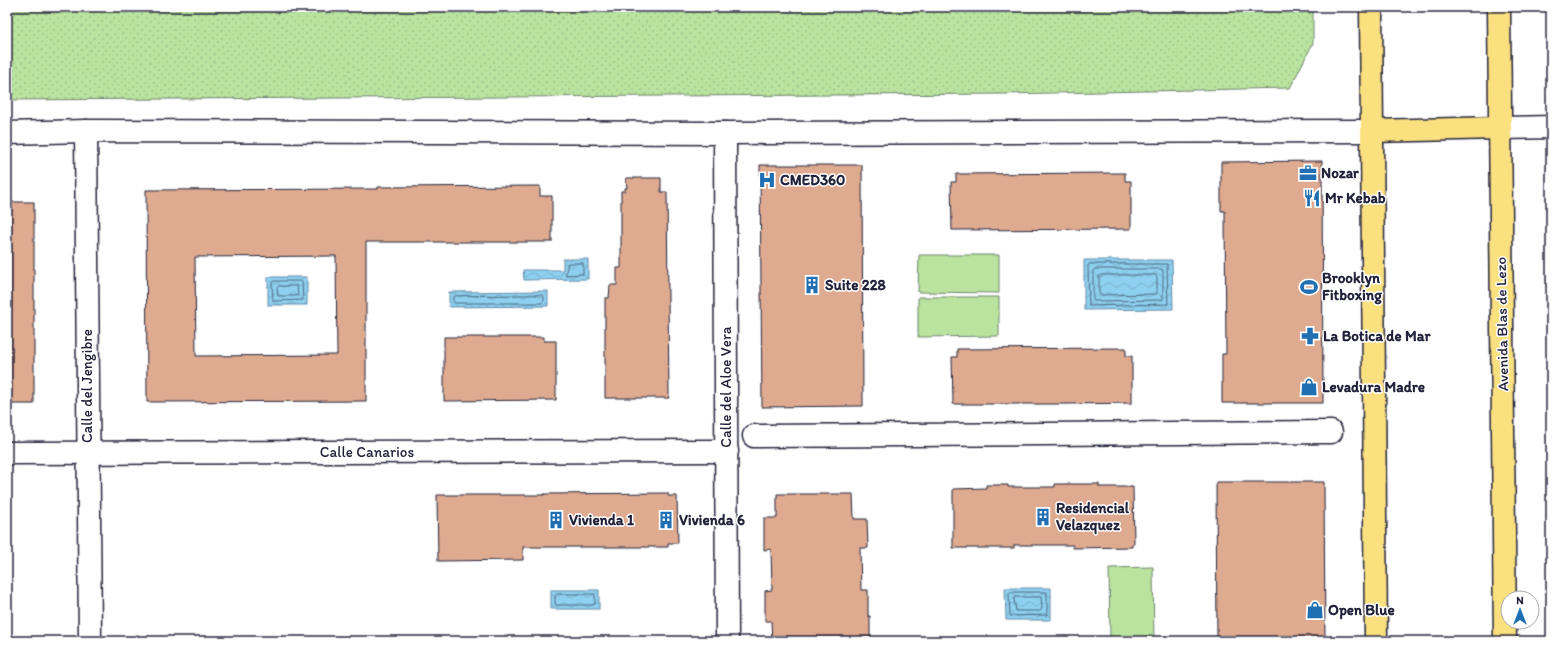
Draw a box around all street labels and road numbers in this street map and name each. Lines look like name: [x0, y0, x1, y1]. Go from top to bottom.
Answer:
street label: Avenida Blas de Lezo: [1492, 257, 1512, 391]
street label: Calle del Aloe Vera: [717, 326, 735, 448]
street label: Calle del Jengibre: [78, 329, 96, 443]
street label: Calle Canarios: [320, 443, 414, 461]

